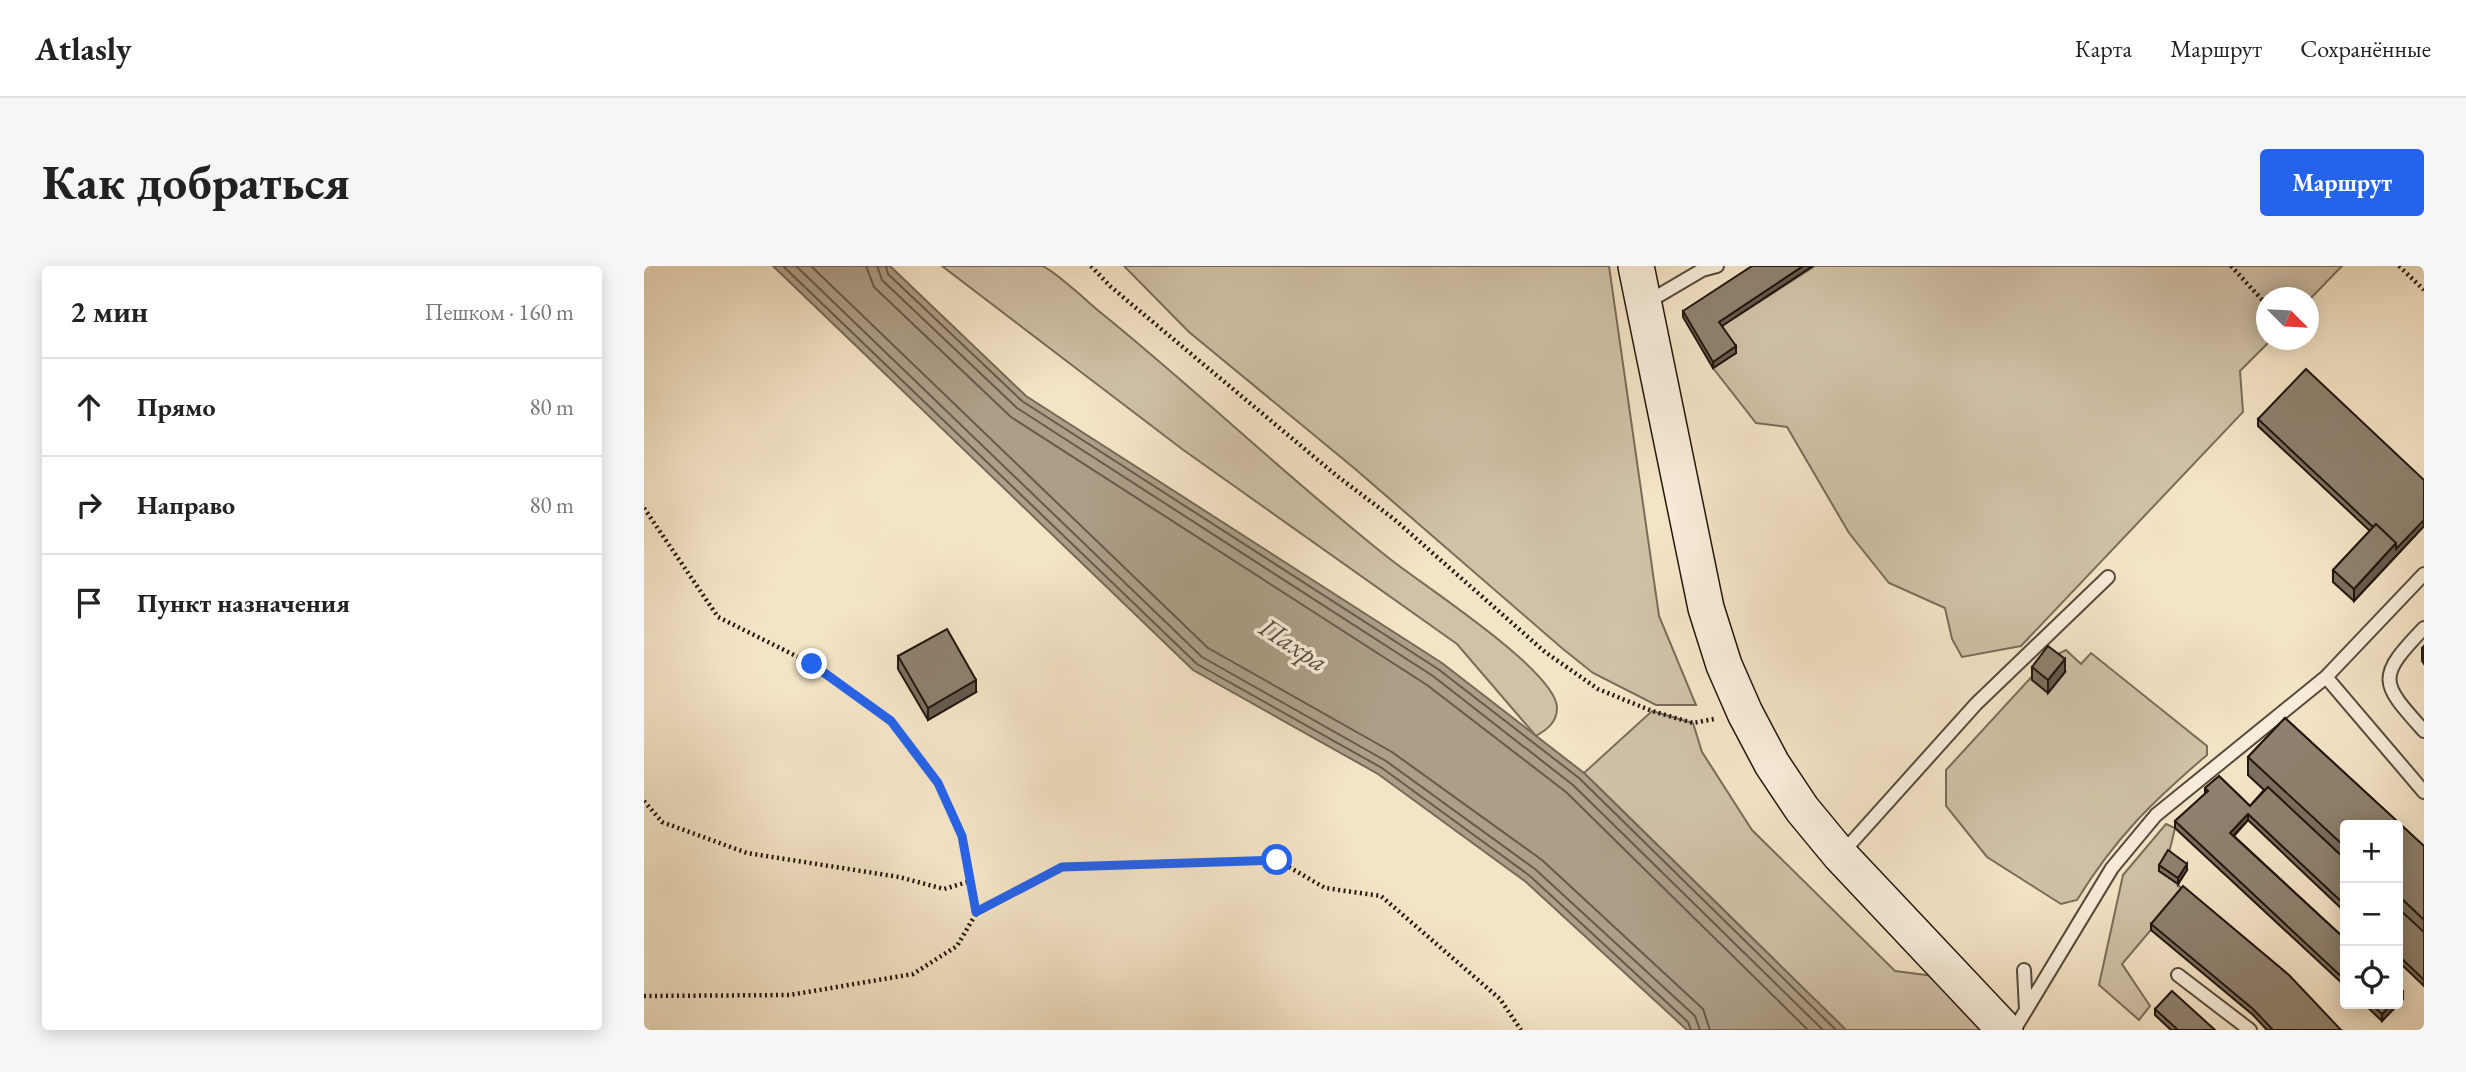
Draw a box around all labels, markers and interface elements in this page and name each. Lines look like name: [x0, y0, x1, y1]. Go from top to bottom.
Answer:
text: Atlasly: [35, 27, 132, 70]
text: Карта: [2075, 33, 2132, 64]
text: Маршрут: [2170, 33, 2262, 64]
text: Сохранённые: [2300, 33, 2431, 64]
button: Маршрут: [2260, 149, 2424, 216]
text: Как добраться: [42, 150, 350, 214]
north arrow: [2256, 287, 2319, 350]
text: 2 мин: [70, 292, 148, 331]
text: Пешком · 160 m: [425, 297, 574, 327]
icon: ahead: [70, 388, 108, 426]
text: Прямо: [137, 390, 216, 424]
text: 80 m: [529, 392, 574, 422]
icon: right: [70, 486, 108, 524]
text: Направо: [137, 488, 235, 522]
text: 80 m: [529, 490, 574, 520]
icon: arrive: [70, 584, 108, 622]
text: Пункт назначения: [137, 586, 350, 620]
water label: Пахра: [1252, 608, 1335, 679]
route end: [796, 648, 827, 679]
map controls: [2340, 820, 2403, 1009]
button: +: [2340, 820, 2403, 883]
route start: [1261, 844, 1292, 875]
button: −: [2340, 883, 2403, 946]
button: locate: [2340, 946, 2403, 1009]

